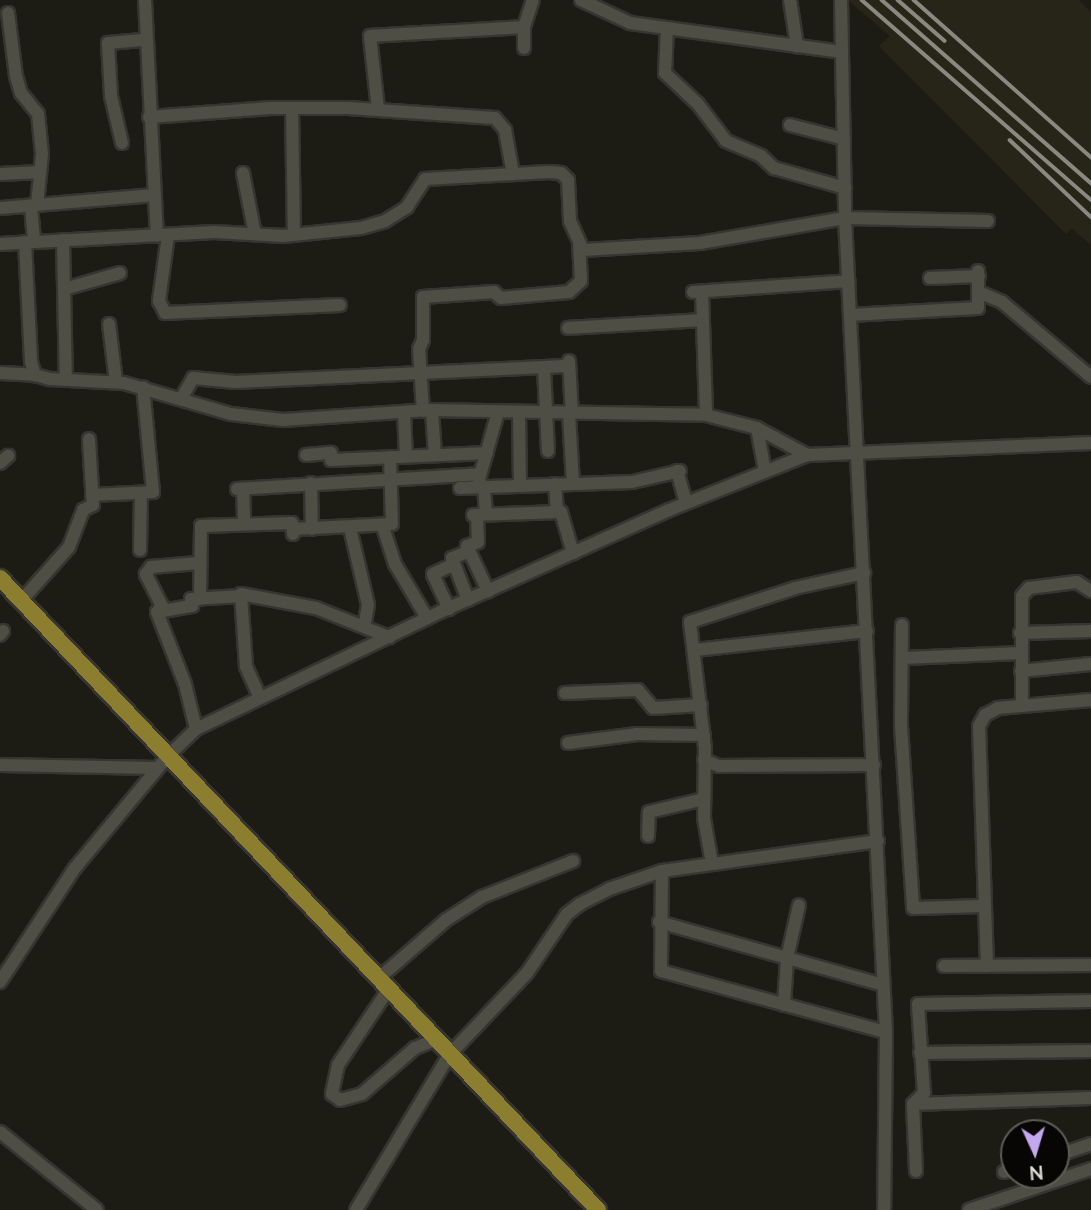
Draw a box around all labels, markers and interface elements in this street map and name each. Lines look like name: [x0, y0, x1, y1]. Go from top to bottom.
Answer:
north arrow: [1000, 1119, 1070, 1189]
text: N: [1028, 1160, 1044, 1185]

